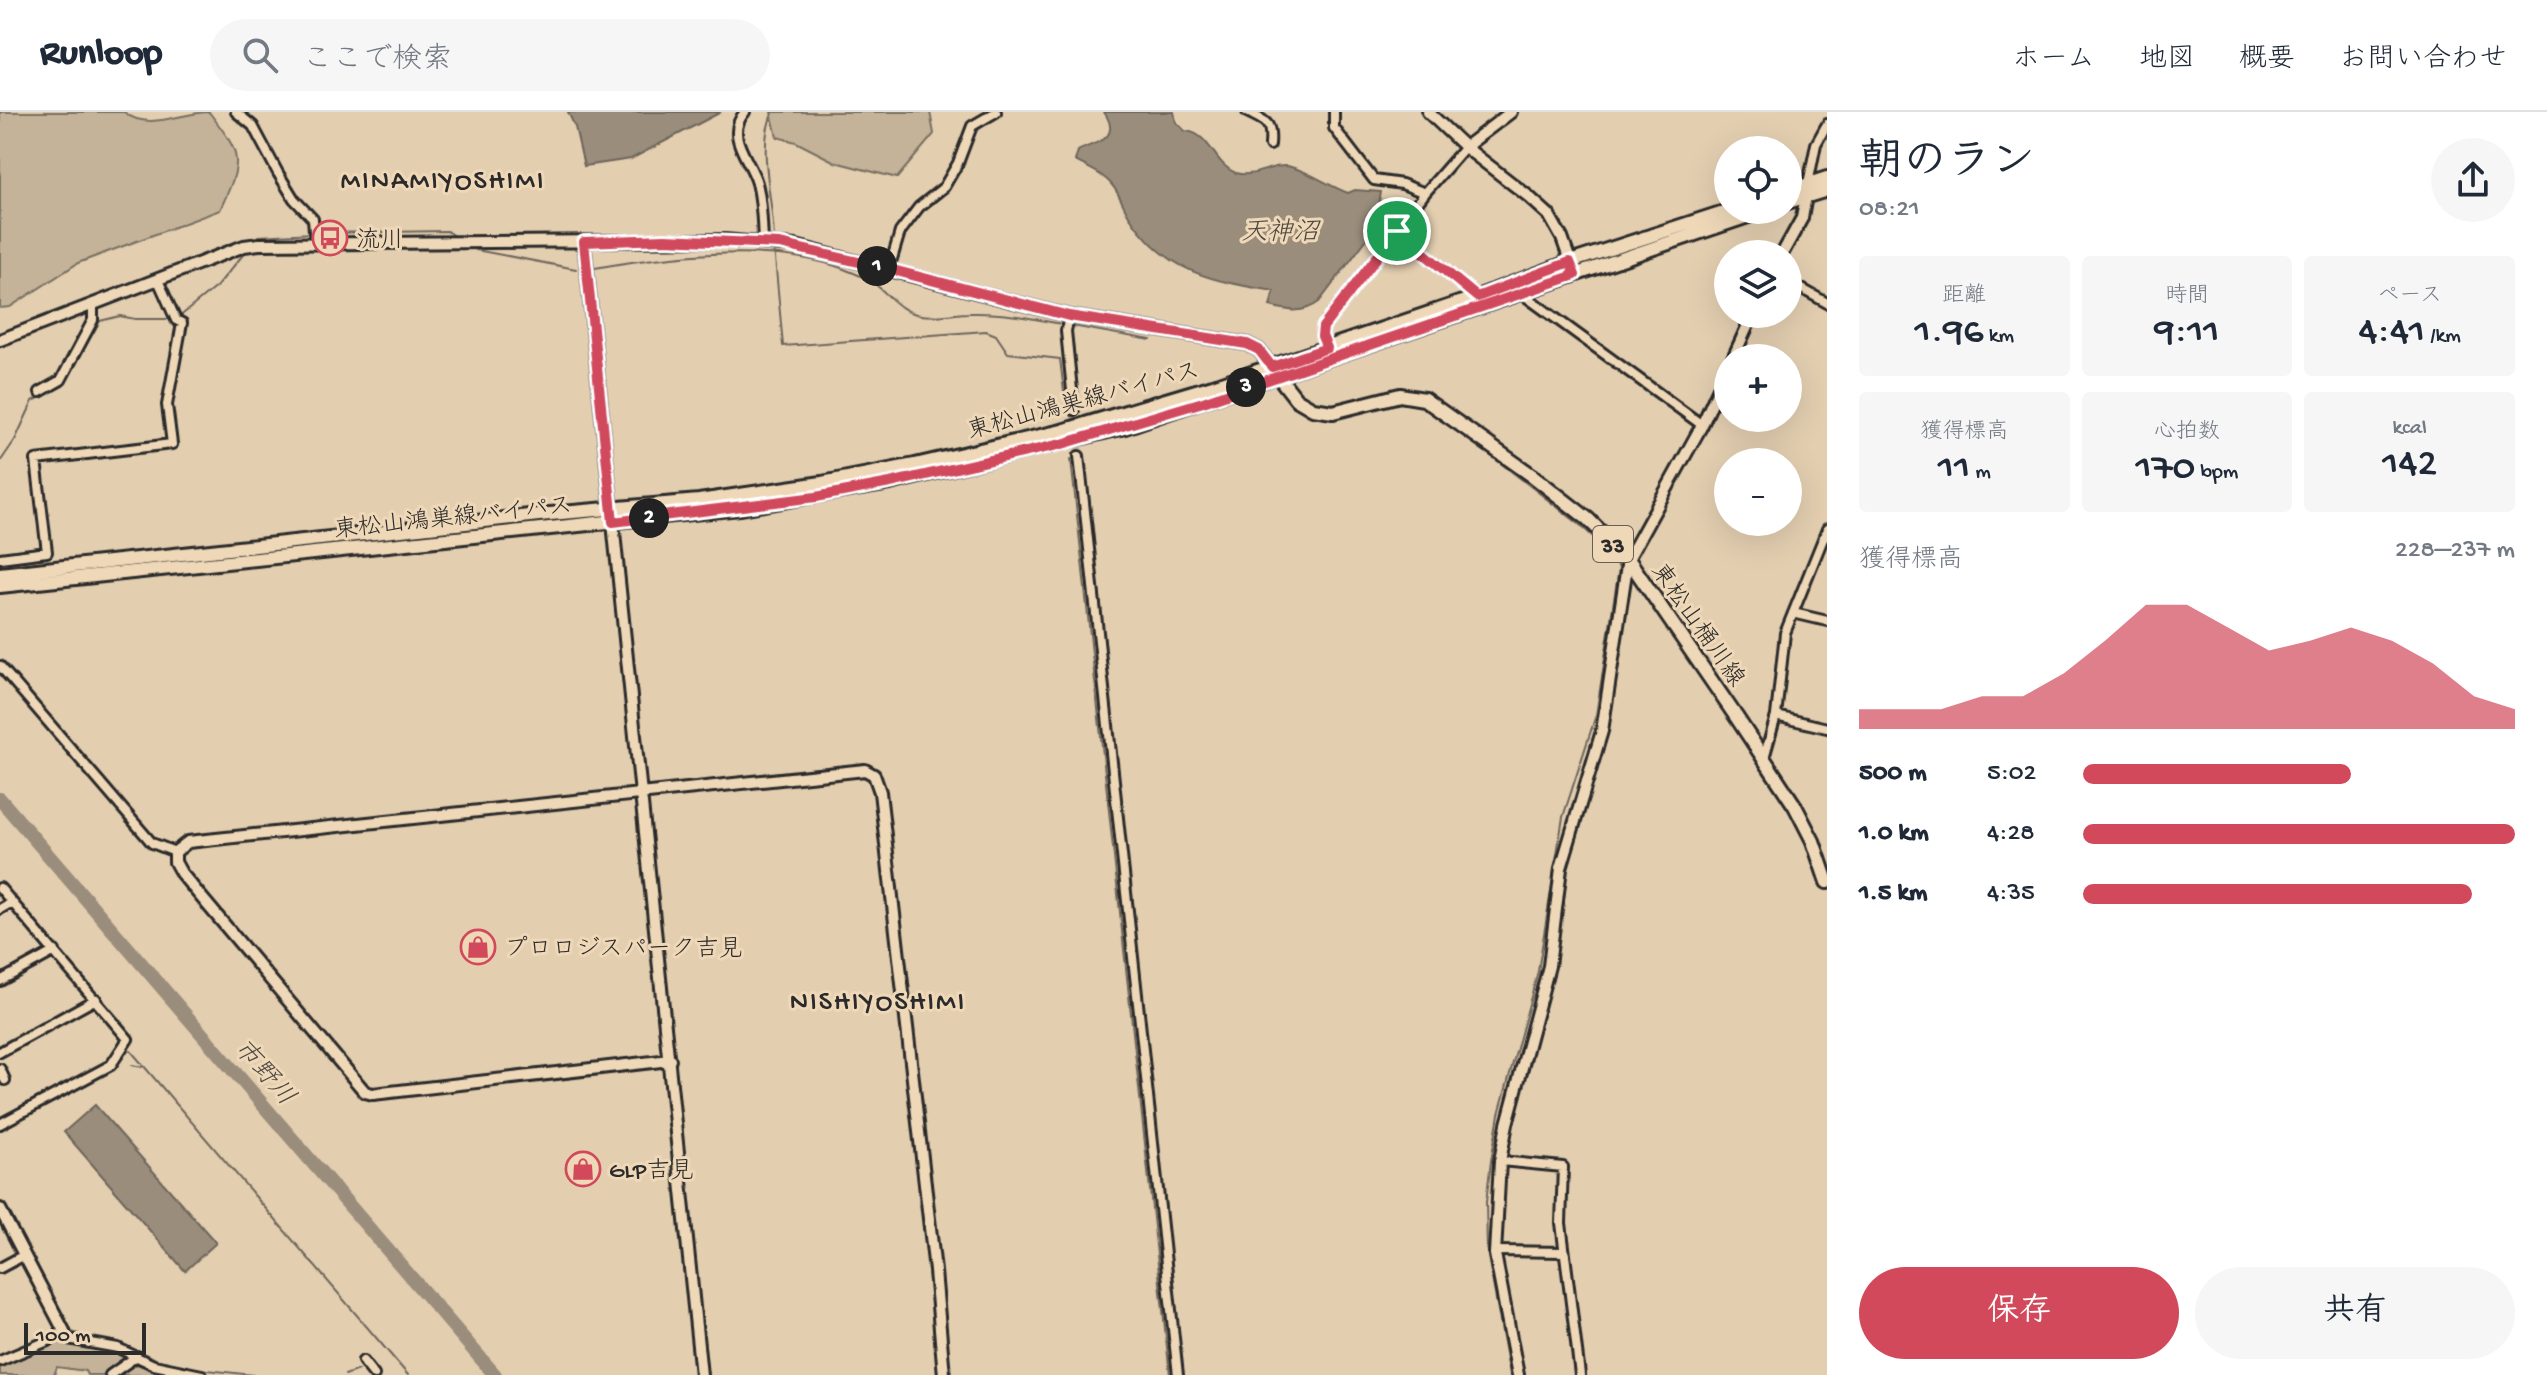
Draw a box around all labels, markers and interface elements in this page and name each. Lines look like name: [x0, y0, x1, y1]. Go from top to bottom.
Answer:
search box: [210, 19, 770, 91]
text: Runloop: [40, 33, 162, 77]
icon: search: [238, 33, 282, 77]
text: ここで検索: [302, 44, 452, 79]
text: ホーム: [2012, 44, 2095, 77]
text: 地図: [2139, 44, 2195, 77]
text: 概要: [2239, 44, 2295, 77]
text: お問い合わせ: [2339, 44, 2507, 77]
map controls: [1714, 136, 1802, 536]
button: locate: [1714, 136, 1802, 224]
button: share: [2431, 138, 2515, 222]
text: 朝のラン: [1859, 139, 2035, 191]
district label: MINAMIYOSHIMI: [341, 166, 545, 199]
text: 08:21: [1859, 195, 1919, 226]
pin: [1363, 197, 1431, 265]
icon: arrive: [1375, 209, 1419, 253]
water label: 天神沼: [1241, 218, 1321, 250]
bus stop icon: 流川: [311, 219, 349, 257]
place label: 流川: [356, 227, 404, 256]
button: layers: [1714, 240, 1802, 328]
pin: 1: [857, 246, 897, 286]
text: 1: [873, 253, 881, 279]
text: 距離: [1942, 284, 1986, 310]
text: 時間: [2165, 284, 2209, 310]
text: ペース: [2377, 284, 2442, 310]
text: 1.96: [1914, 310, 1984, 357]
text: 9:11: [2155, 310, 2219, 357]
text: 4:41: [2358, 310, 2425, 357]
text: km: [1984, 324, 2014, 350]
text: /km: [2425, 324, 2461, 350]
button: +: [1714, 344, 1802, 432]
street label: 東松山鴻巣線バイパス: [964, 356, 1203, 447]
pin: 3: [1226, 367, 1266, 407]
text: 3: [1240, 374, 1252, 400]
text: kcal: [2392, 416, 2427, 442]
text: 獲得標高: [1920, 420, 2008, 446]
text: 心拍数: [2154, 420, 2220, 446]
text: 142: [2382, 442, 2437, 489]
text: 11: [1938, 446, 1970, 493]
text: 170: [2136, 446, 2195, 493]
button: −: [1714, 448, 1802, 536]
text: m: [1970, 460, 1991, 486]
text: bpm: [2195, 460, 2238, 486]
street label: 東松山鴻巣線バイパス: [333, 492, 574, 546]
pin: 2: [629, 498, 669, 538]
text: 2: [644, 505, 654, 531]
road number: 33: [1593, 526, 1633, 562]
text: 228–237 m: [2395, 536, 2515, 567]
text: 獲得標高: [1859, 546, 1963, 577]
street label: 東松山桶川線: [1643, 558, 1750, 693]
text: 500 m: [1859, 759, 1927, 790]
text: 5:02: [1987, 759, 2036, 790]
text: 1.0 km: [1859, 819, 1929, 850]
text: 4:28: [1987, 819, 2034, 850]
text: 1.5 km: [1859, 879, 1928, 910]
text: 4:35: [1987, 879, 2035, 910]
shop icon: プロロジスパーク吉見: [459, 928, 497, 966]
place label: プロロジスパーク吉見: [504, 935, 743, 965]
district label: NISHIYOSHIMI: [790, 987, 966, 1020]
water label: 市野川: [225, 1034, 301, 1114]
shop icon: GLP吉見: [564, 1150, 602, 1188]
place label: GLP吉見: [609, 1158, 694, 1187]
button: 保存: [1859, 1267, 2179, 1359]
button: 共有: [2195, 1267, 2515, 1359]
scale bar: [24, 1319, 146, 1355]
text: 100 m: [36, 1324, 91, 1350]

